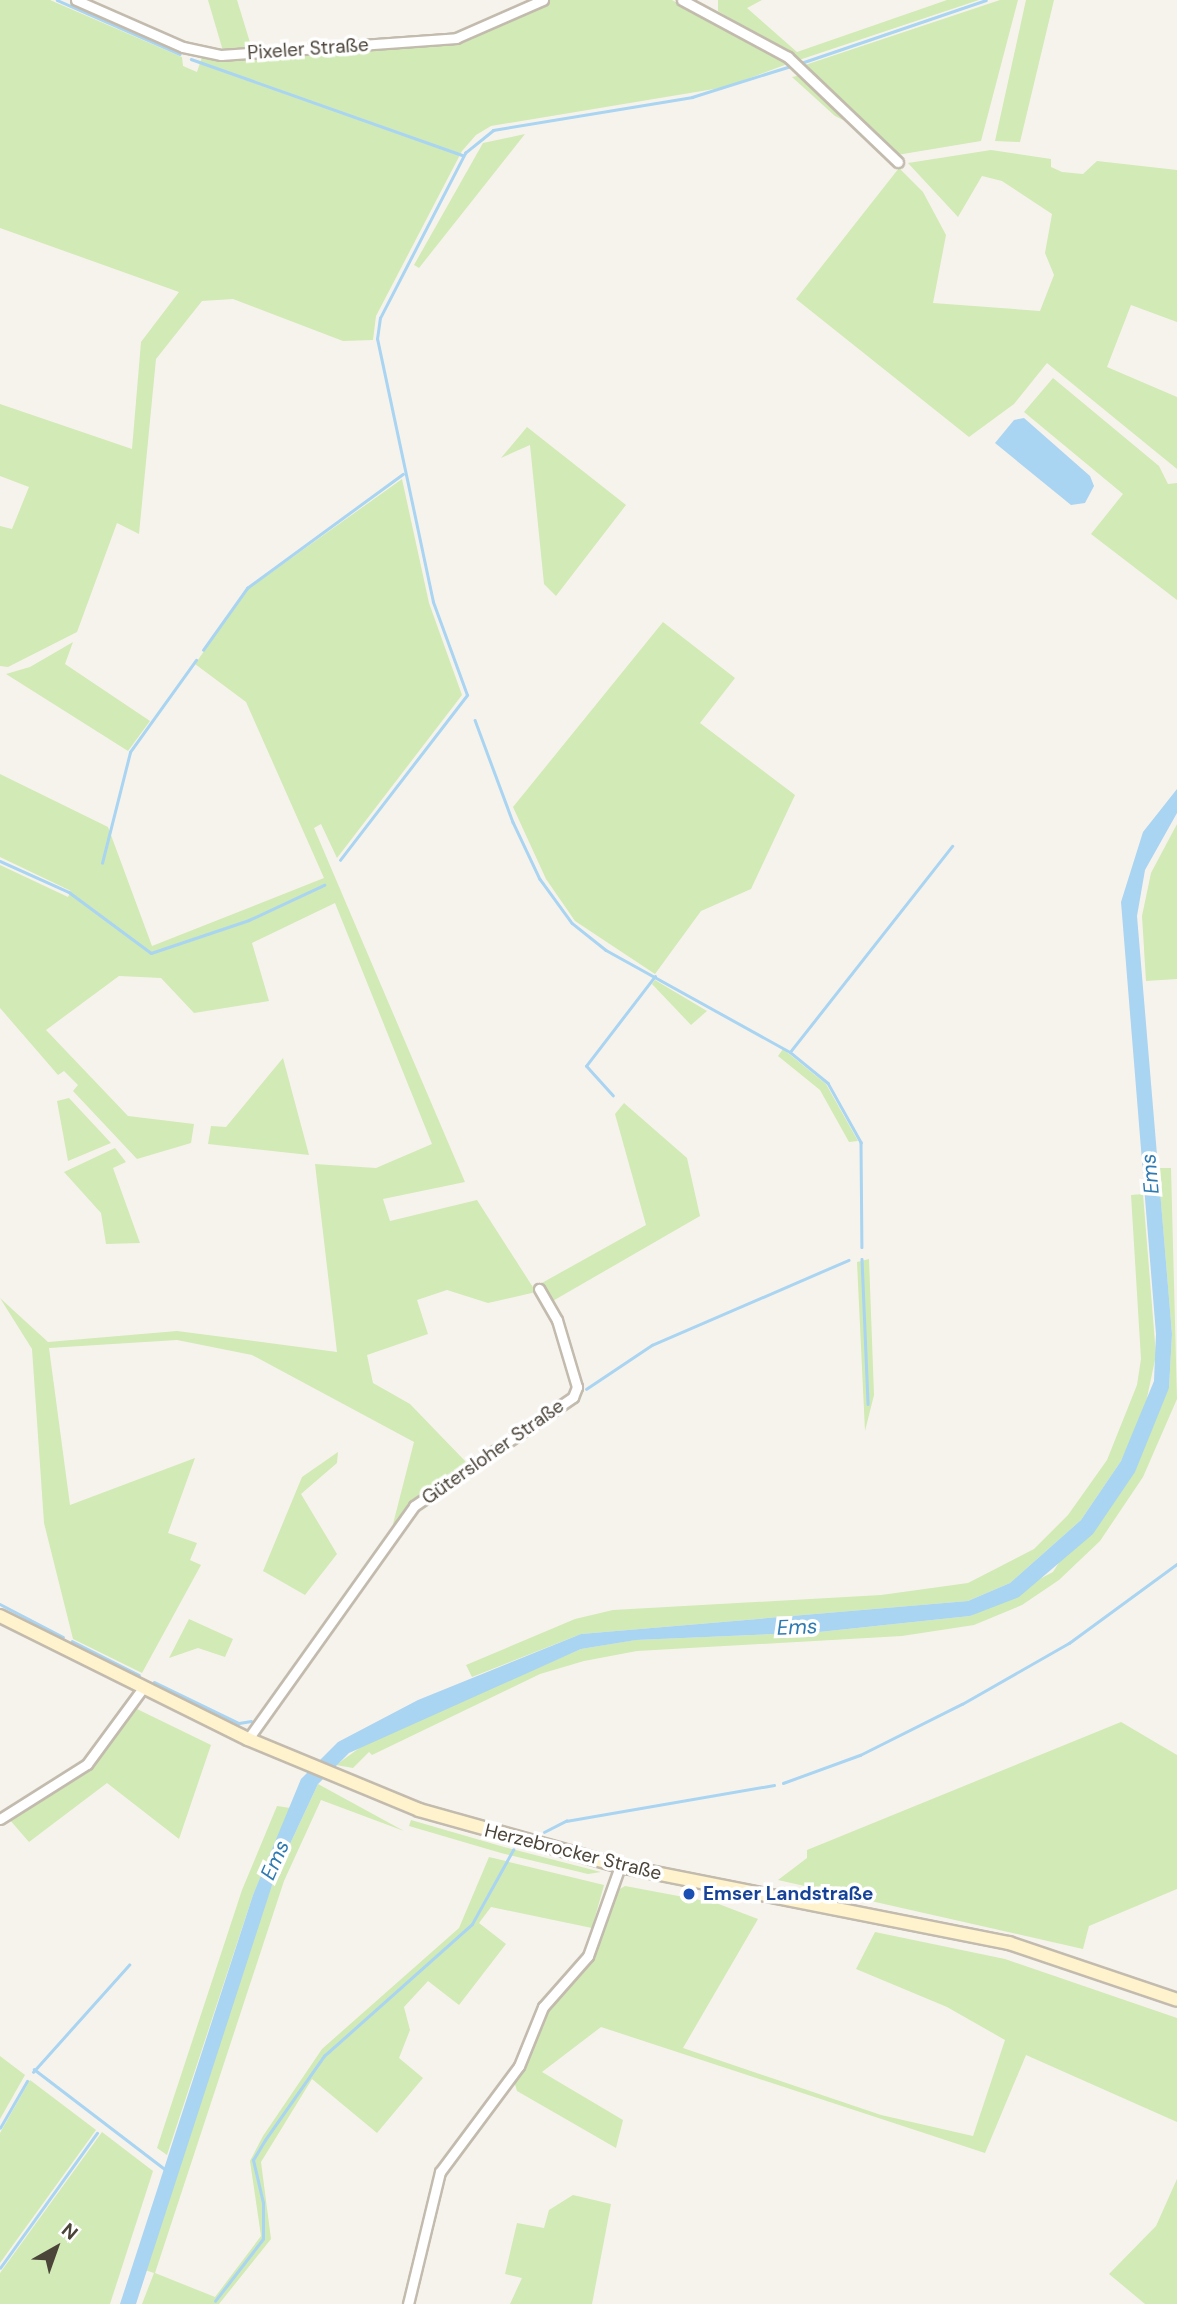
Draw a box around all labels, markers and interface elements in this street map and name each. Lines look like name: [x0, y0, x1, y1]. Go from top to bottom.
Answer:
street label: Pixeler Straße: [247, 33, 369, 65]
water label: Ems: [1136, 1153, 1164, 1195]
street label: Gütersloher Straße: [418, 1394, 568, 1510]
water label: Ems: [776, 1614, 818, 1640]
street label: Herzebrocker Straße: [482, 1819, 664, 1885]
water label: Ems: [255, 1836, 295, 1884]
place label: Emser Landstraße: [703, 1883, 873, 1905]
marker: Emser Landstraße: [681, 1886, 697, 1902]
north arrow: [21, 2213, 91, 2283]
text: N: [56, 2217, 83, 2246]

